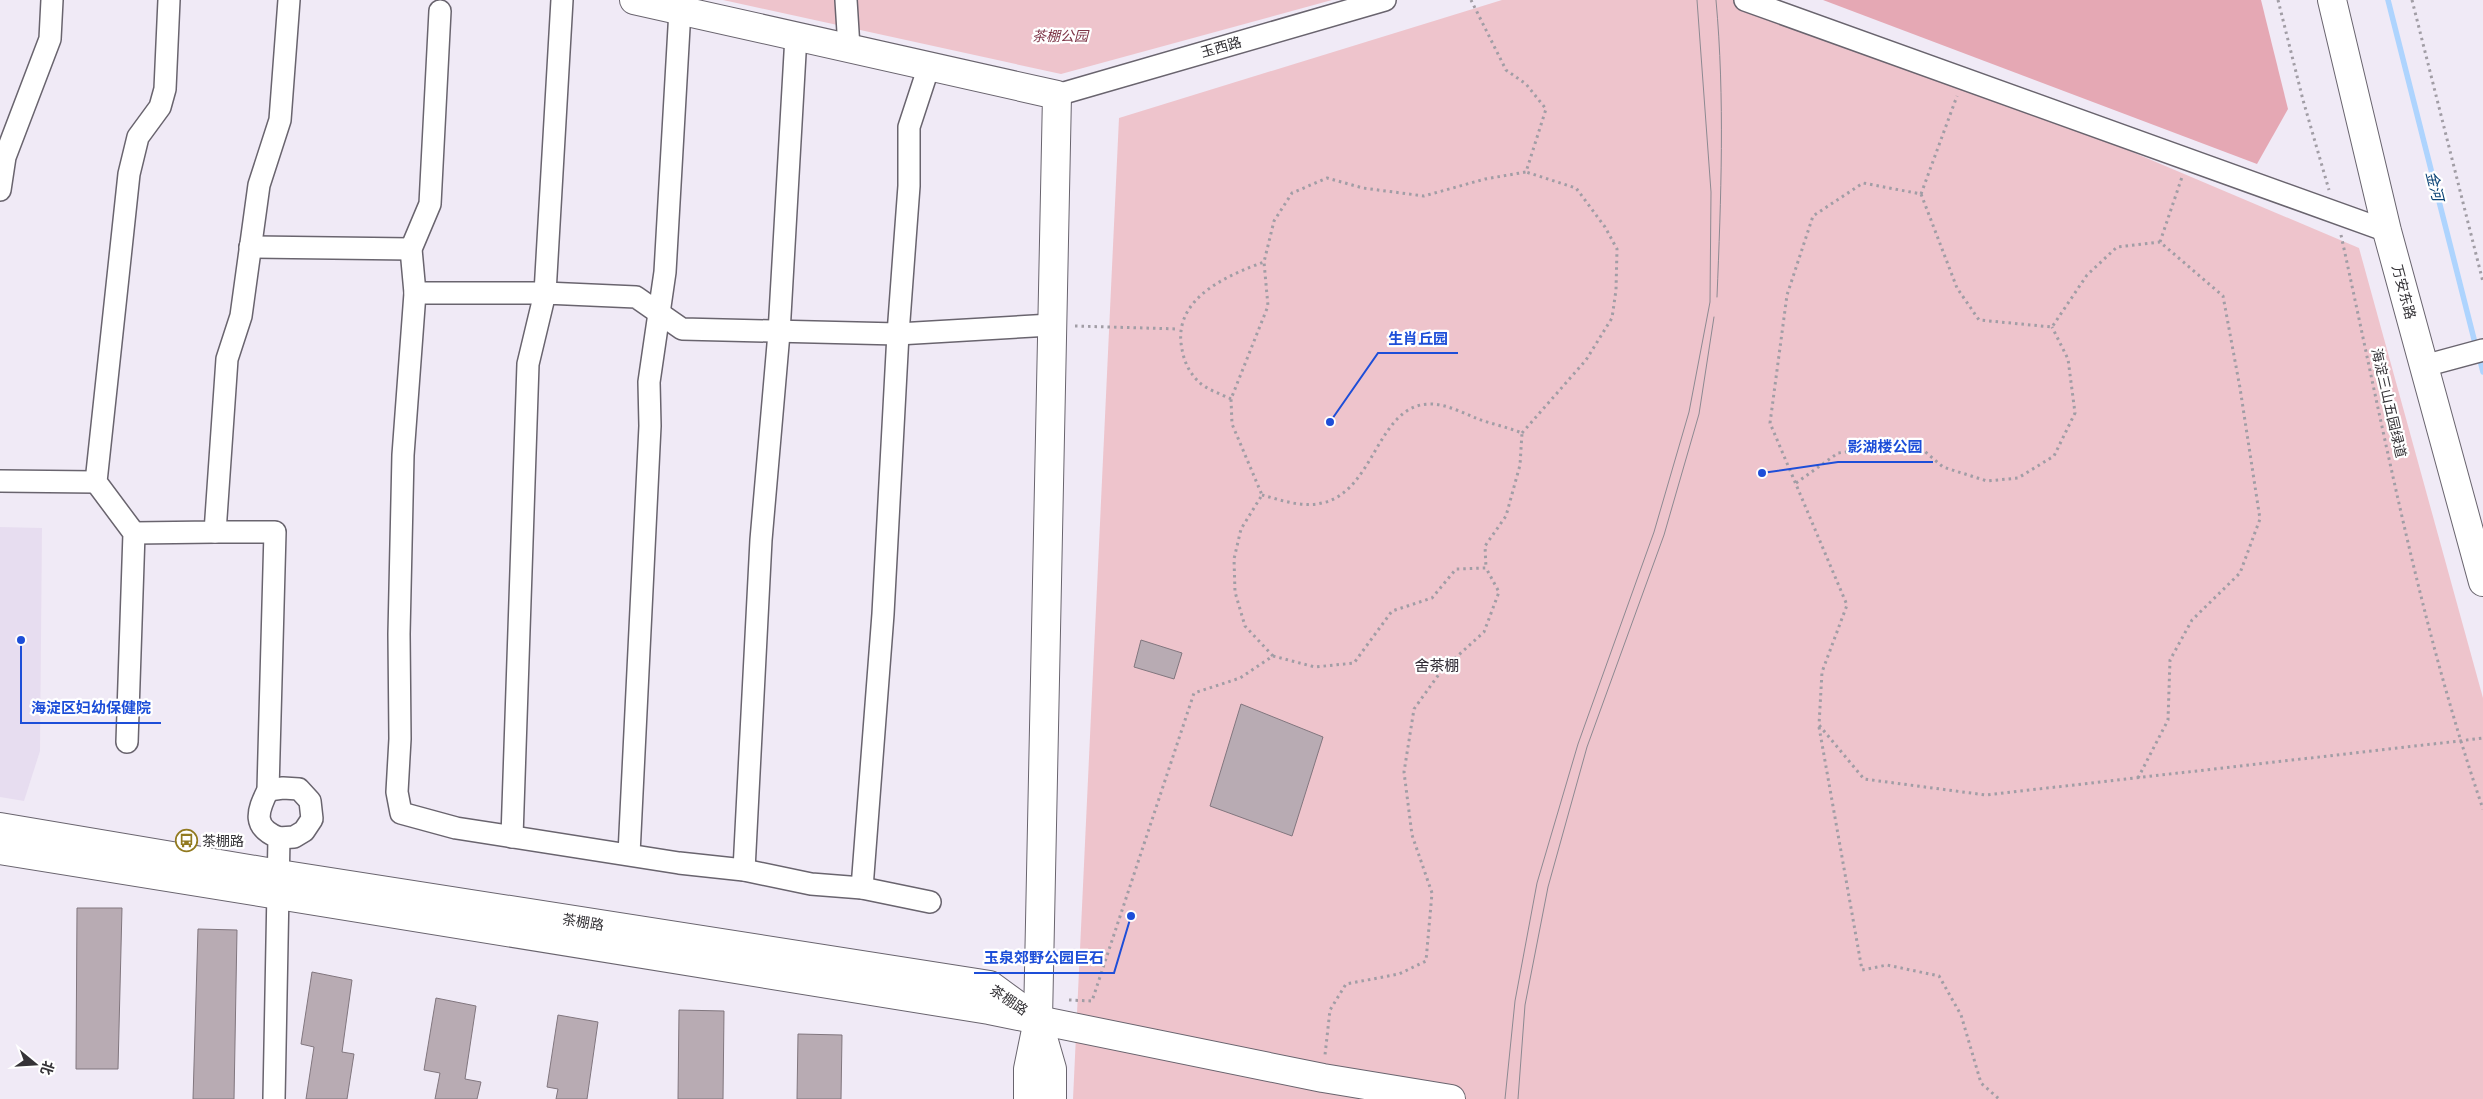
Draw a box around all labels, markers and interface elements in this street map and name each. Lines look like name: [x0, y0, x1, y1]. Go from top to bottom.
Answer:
park label: 茶棚公园: [1032, 27, 1090, 45]
street label: 玉西路: [1198, 33, 1244, 61]
water label: 金河: [2422, 169, 2449, 206]
street label: 万安东路: [2388, 263, 2420, 321]
callout: 生肖丘园: [1378, 323, 1458, 353]
text: 生肖丘园: [1388, 329, 1448, 348]
street label: 海淀三山五园绿道: [2368, 346, 2410, 460]
callout: 影湖楼公园: [1838, 432, 1933, 462]
text: 影湖楼公园: [1847, 437, 1923, 456]
district label: 舍茶棚: [1414, 656, 1460, 675]
callout: 海淀区妇幼保健院: [21, 693, 161, 723]
text: 海淀区妇幼保健院: [31, 698, 151, 717]
bus stop icon: 茶棚路: [174, 829, 198, 853]
place label: 茶棚路: [202, 832, 244, 850]
street label: 茶棚路: [561, 910, 605, 934]
callout: 玉泉郊野公园巨石: [974, 943, 1114, 973]
text: 玉泉郊野公园巨石: [984, 948, 1104, 967]
street label: 茶棚路: [987, 981, 1031, 1019]
north arrow: [10, 1039, 60, 1089]
text: 北: [37, 1059, 58, 1077]

